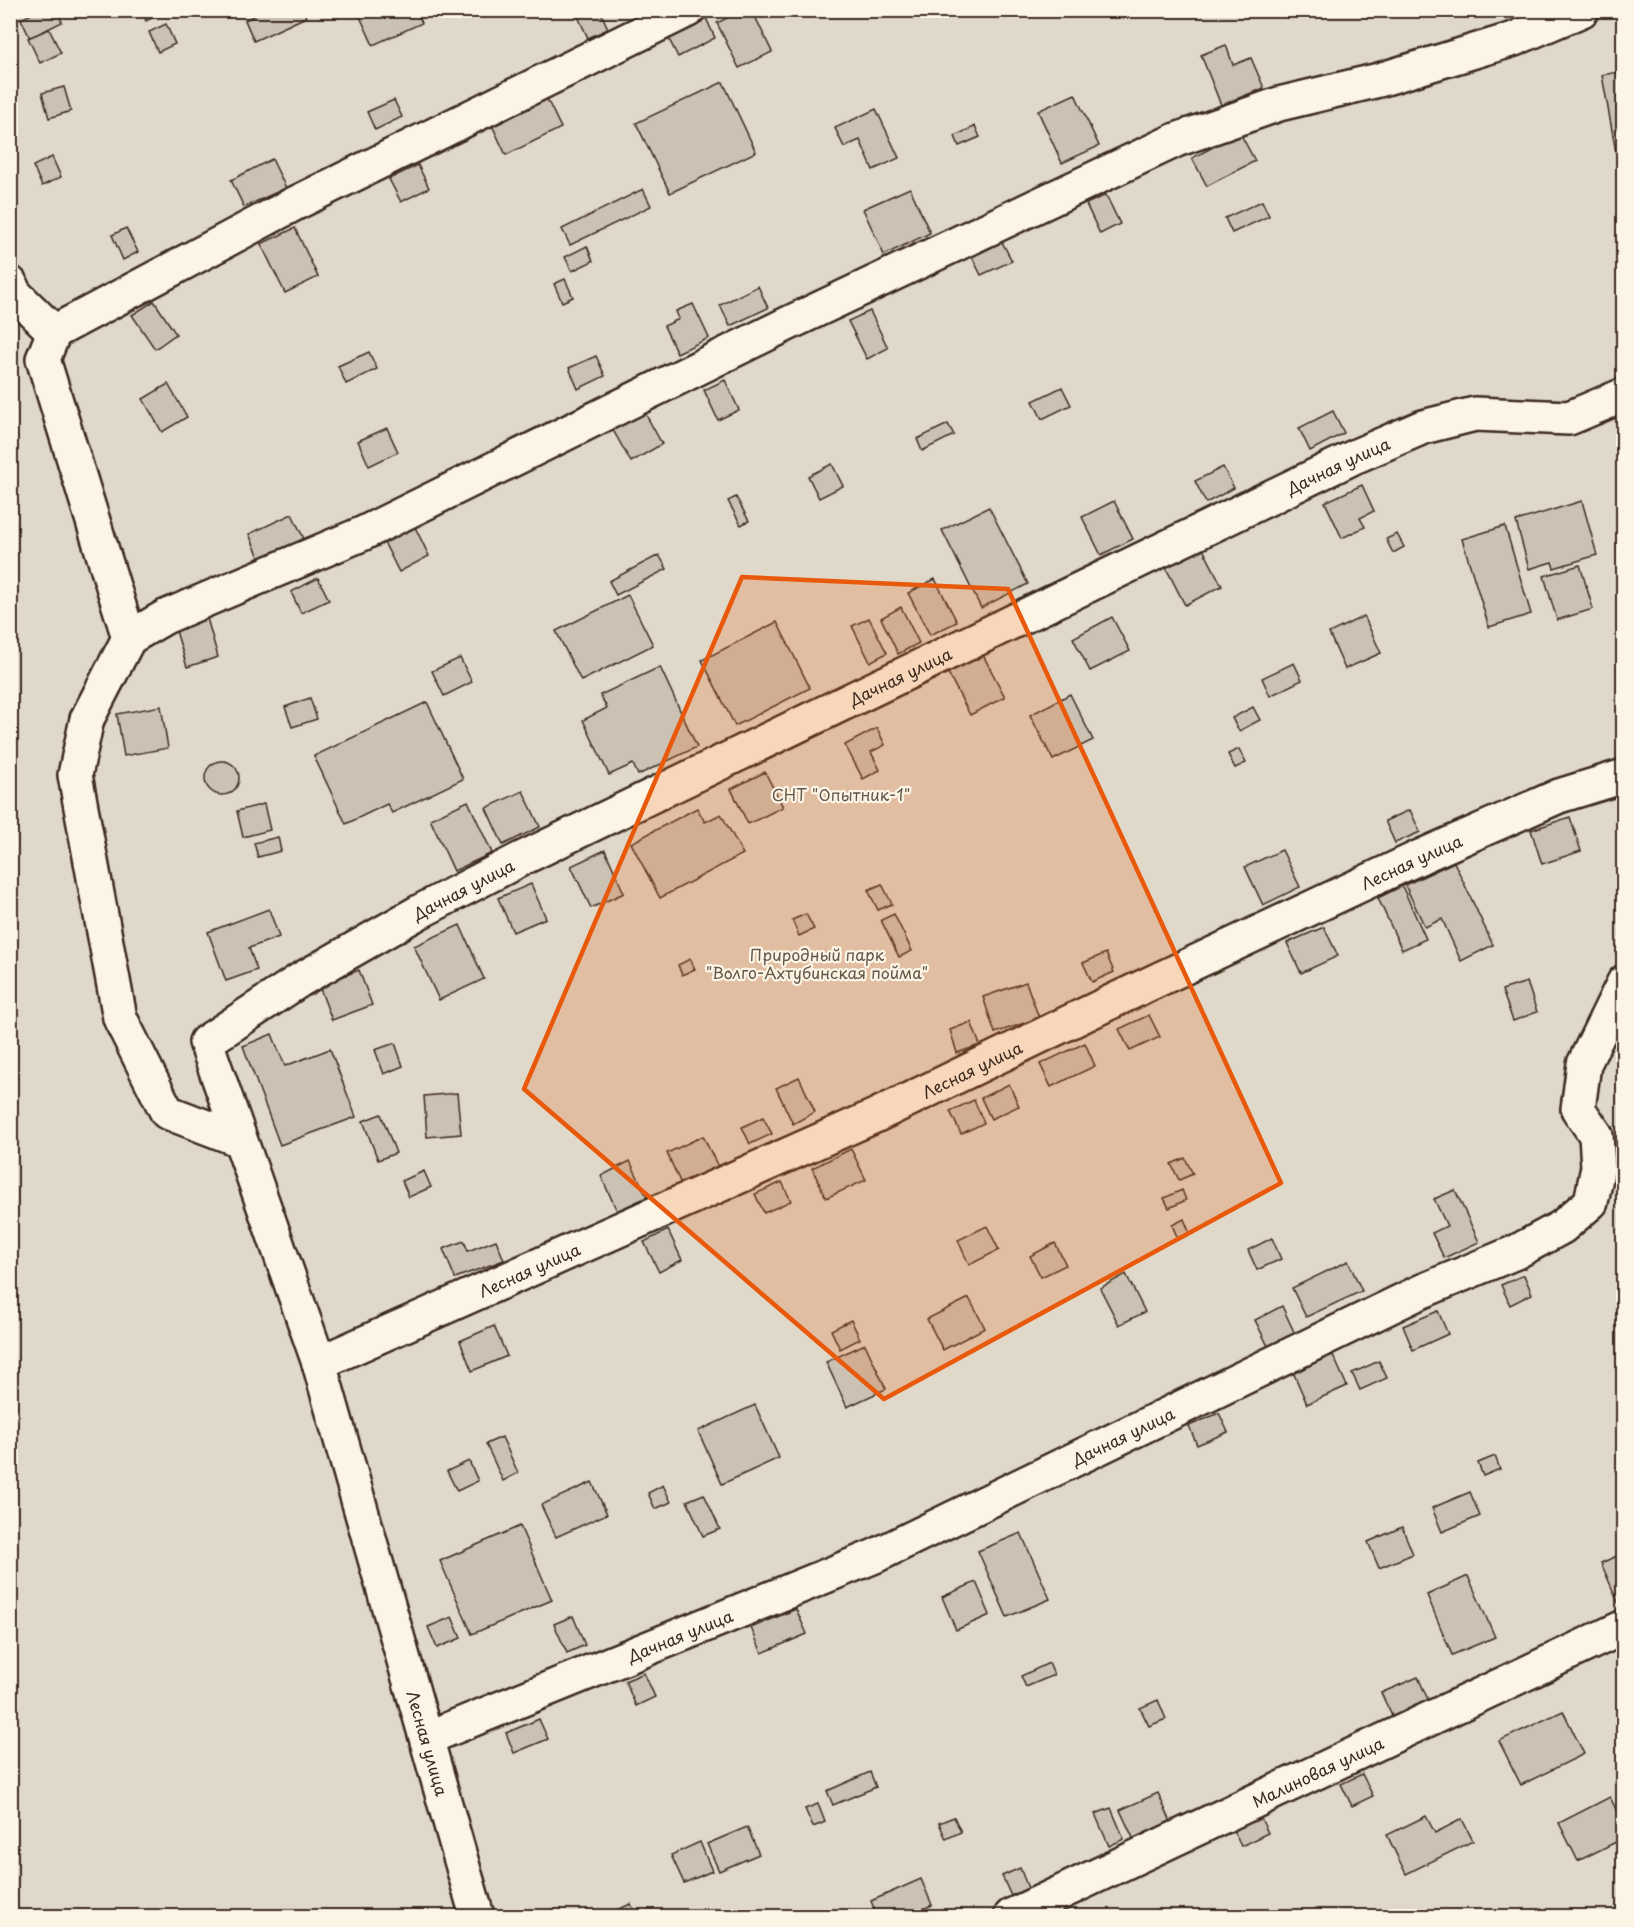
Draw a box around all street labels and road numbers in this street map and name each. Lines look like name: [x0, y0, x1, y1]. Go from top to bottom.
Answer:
street label: Дачная улица: [1281, 431, 1393, 500]
street label: Дачная улица: [844, 641, 956, 712]
street label: Лесная улица: [1357, 828, 1466, 895]
street label: Дачная улица: [407, 853, 518, 926]
street label: Лесная улица: [918, 1035, 1026, 1104]
street label: Лесная улица: [475, 1237, 584, 1303]
street label: Дачная улица: [1067, 1401, 1178, 1471]
street label: Дачная улица: [623, 1603, 736, 1668]
street label: Лесная улица: [401, 1687, 455, 1799]
street label: Малиновая улица: [1248, 1730, 1387, 1813]

